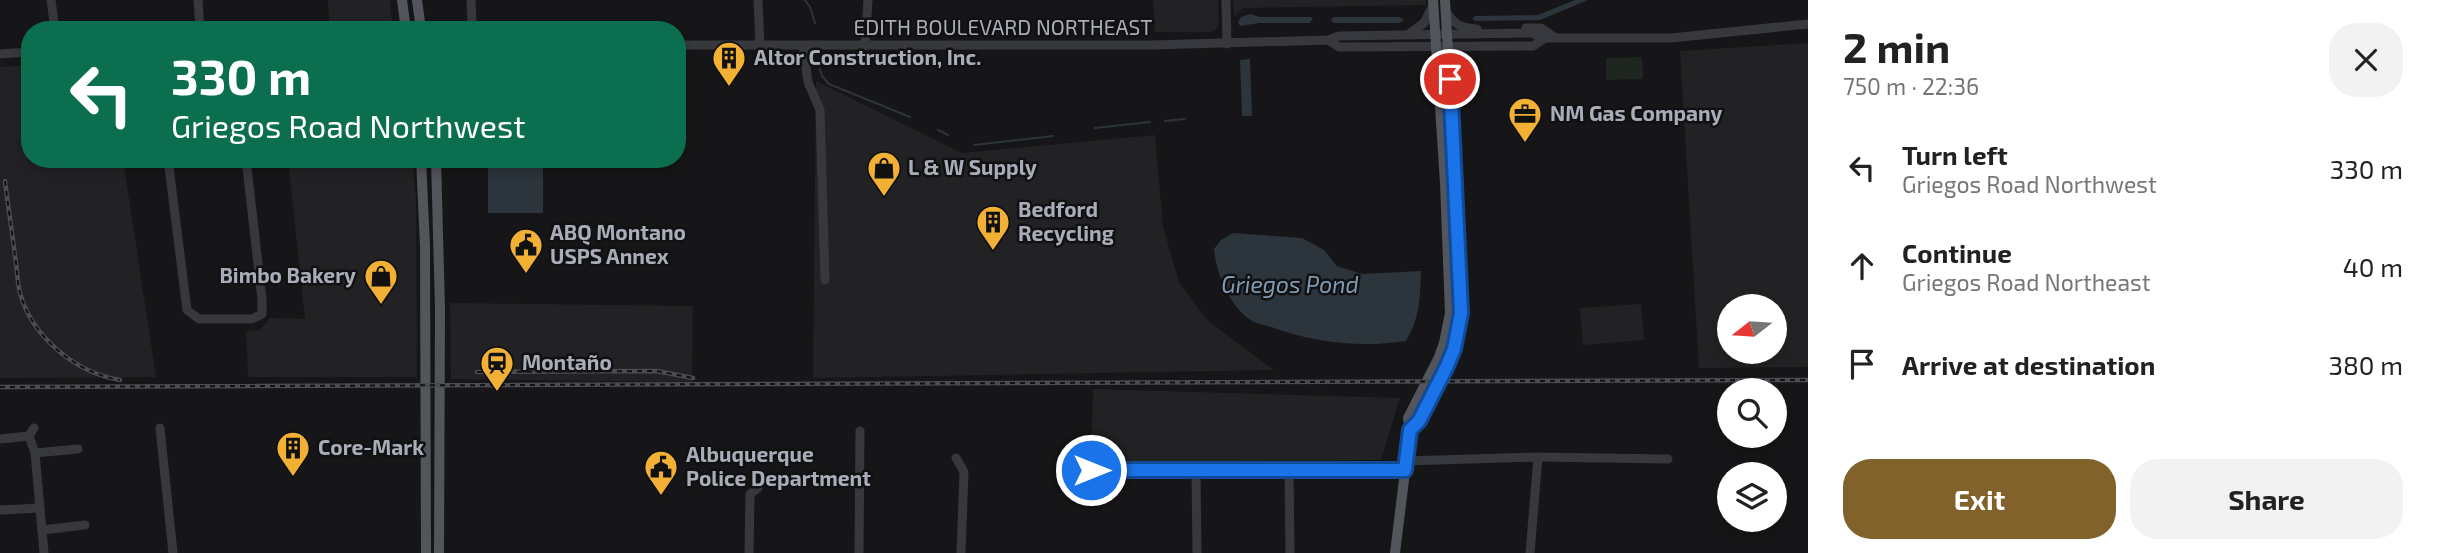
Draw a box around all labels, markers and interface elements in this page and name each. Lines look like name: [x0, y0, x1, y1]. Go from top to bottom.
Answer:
street label: EDITH BOULEVARD NORTHEAST: [853, 14, 1153, 39]
text: 2 min: [1843, 21, 1950, 71]
button: close: [2329, 23, 2403, 97]
building icon: Altor Construction, Inc.: [710, 39, 748, 88]
place label: Altor Construction, Inc.: [754, 44, 981, 69]
text: 330 m: [171, 46, 311, 105]
icon: left: [56, 49, 147, 140]
pin: [1420, 49, 1480, 109]
icon: arrive: [1431, 60, 1469, 98]
text: 750 m · 22:36: [1843, 72, 1979, 100]
office icon: NM Gas Company: [1506, 95, 1544, 144]
place label: NM Gas Company: [1550, 100, 1723, 126]
text: Griegos Road Northwest: [171, 106, 525, 144]
text: Turn left: [1902, 139, 2008, 170]
shop icon: L & W Supply: [865, 149, 903, 198]
icon: left: [1843, 149, 1881, 187]
text: 330 m: [2330, 153, 2403, 184]
place label: L & W Supply: [908, 154, 1037, 180]
text: Griegos Road Northwest: [1902, 170, 2157, 198]
place label: Bedford Recycling: [1018, 196, 1114, 246]
building icon: Bedford Recycling: [974, 203, 1012, 252]
place label: ABQ Montano USPS Annex: [550, 219, 686, 268]
public building icon: ABQ Montano USPS Annex: [507, 226, 545, 275]
text: Continue: [1902, 237, 2012, 268]
icon: ahead: [1843, 247, 1881, 285]
text: 40 m: [2343, 251, 2403, 282]
shop icon: Bimbo Bakery: [362, 257, 400, 306]
place label: Bimbo Bakery: [219, 262, 356, 288]
text: Griegos Road Northeast: [1902, 268, 2151, 296]
water label: Griegos Pond: [1221, 270, 1359, 298]
north arrow: [1717, 294, 1787, 364]
map controls: [1717, 294, 1787, 532]
station icon: Montaño: [478, 344, 516, 393]
icon: arrive: [1843, 345, 1881, 383]
place label: Montaño: [522, 349, 612, 374]
text: Arrive at destination: [1902, 349, 2155, 380]
text: 380 m: [2329, 349, 2403, 380]
button: search: [1717, 378, 1787, 448]
building icon: Core-Mark: [274, 429, 312, 478]
position arrow: [1054, 433, 1128, 507]
place label: Core-Mark: [318, 434, 424, 459]
place label: Albuquerque Police Department: [686, 441, 871, 490]
public building icon: Albuquerque Police Department: [642, 448, 680, 497]
button: Exit: [1843, 459, 2116, 539]
button: Share: [2130, 459, 2403, 539]
button: layers: [1717, 462, 1787, 532]

